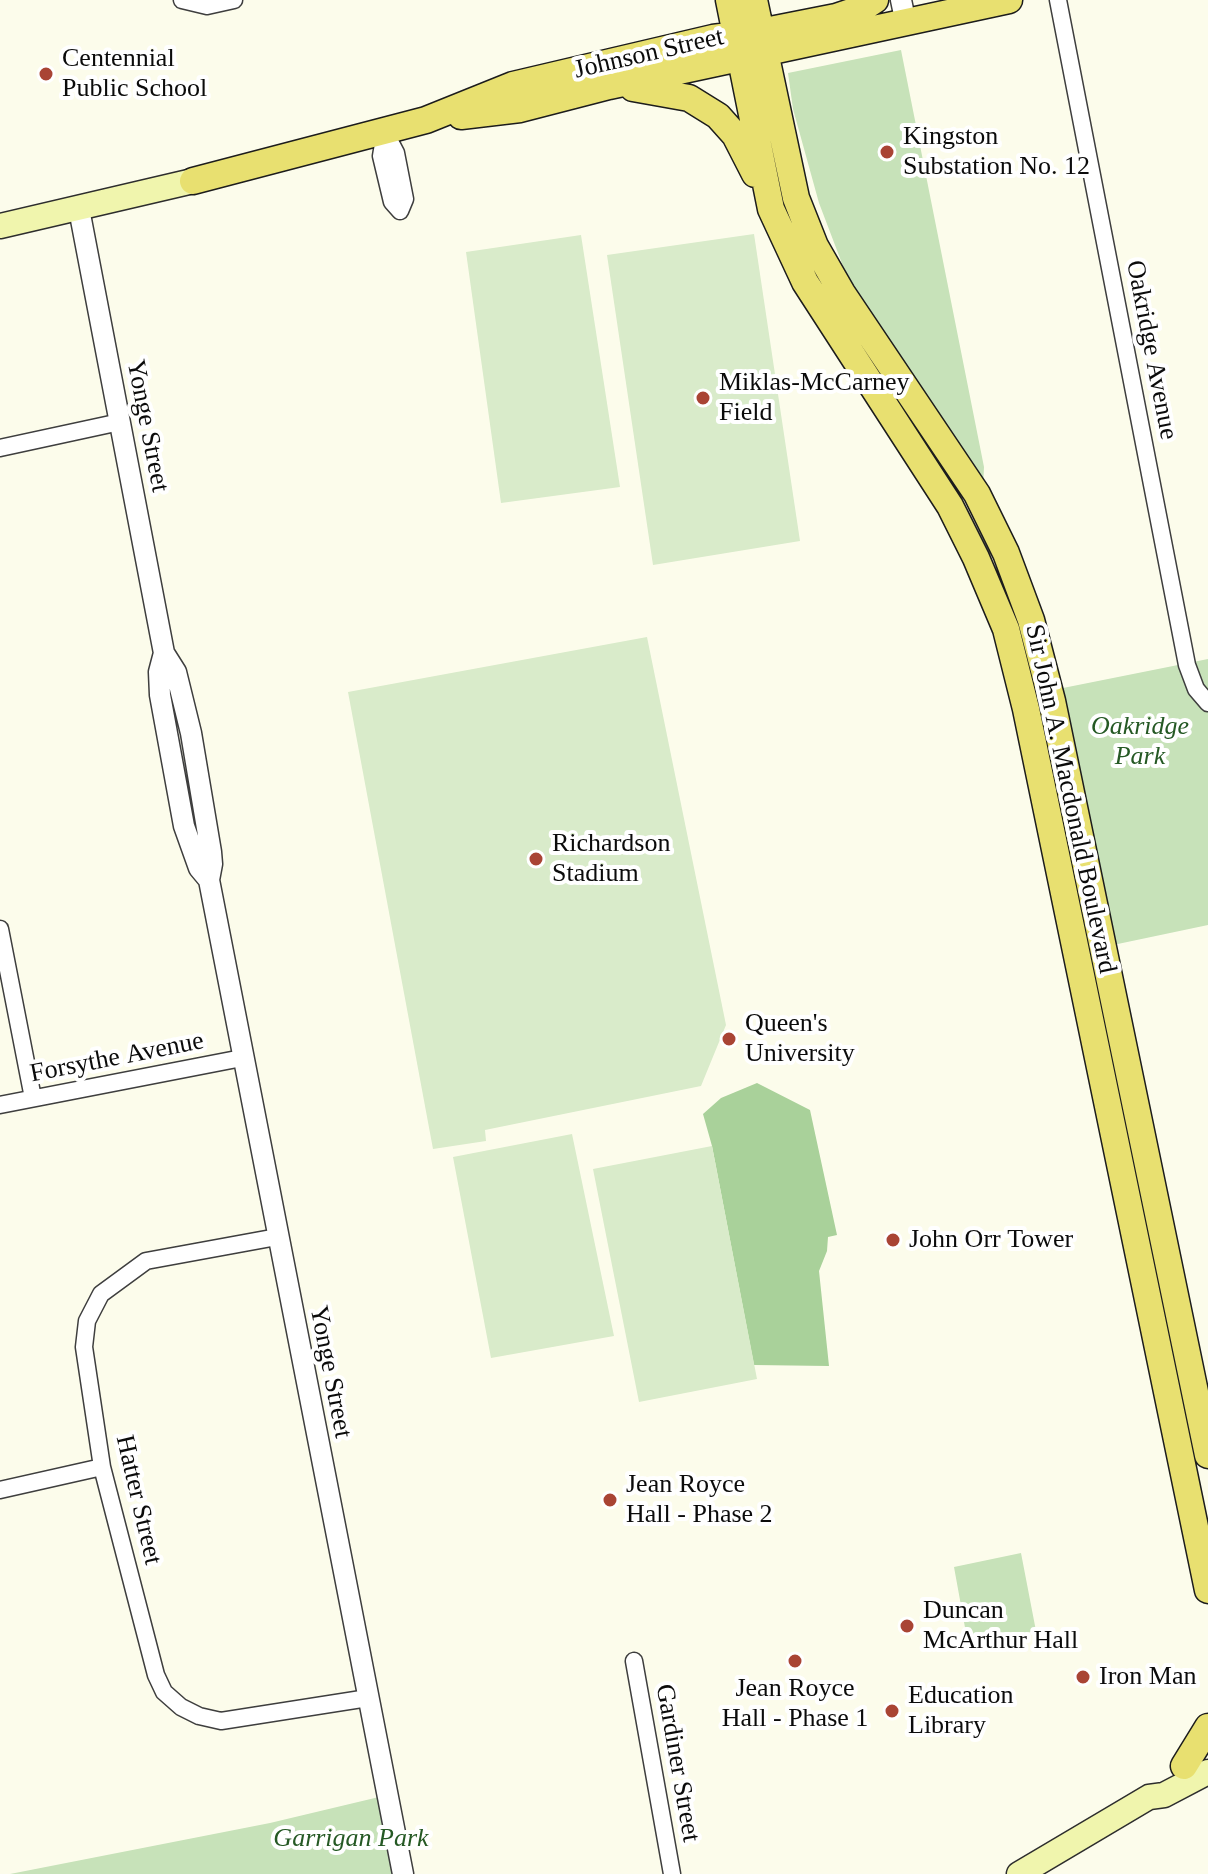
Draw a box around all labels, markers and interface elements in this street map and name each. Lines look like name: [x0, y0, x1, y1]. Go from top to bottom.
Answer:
street label: Johnson Street: [571, 22, 727, 86]
place label: Centennial Public School: [62, 43, 207, 104]
marker: Centennial Public School: [37, 65, 55, 83]
place label: Kingston Substation No. 12: [903, 121, 1090, 182]
marker: Kingston Substation No. 12: [878, 143, 896, 161]
street label: Oakridge Avenue: [1118, 258, 1184, 442]
street label: Yonge Street: [119, 357, 175, 495]
place label: Miklas-McCarney Field: [719, 367, 910, 428]
marker: Miklas-McCarney Field: [694, 389, 712, 407]
street label: Sir John A. Macdonald Boulevard: [1018, 622, 1122, 976]
park label: Oakridge Park: [1091, 711, 1189, 772]
place label: Richardson Stadium: [552, 828, 670, 890]
marker: Richardson Stadium: [527, 850, 545, 868]
place label: Queen's University: [745, 1008, 855, 1070]
street label: Forsythe Avenue: [27, 1026, 207, 1090]
marker: Queen's University: [720, 1030, 738, 1048]
place label: John Orr Tower: [909, 1224, 1073, 1256]
marker: John Orr Tower: [884, 1231, 902, 1249]
street label: Yonge Street: [302, 1303, 358, 1441]
street label: Hatter Street: [108, 1432, 168, 1568]
place label: Jean Royce Hall - Phase 2: [626, 1469, 773, 1530]
marker: Jean Royce Hall - Phase 2: [601, 1491, 619, 1509]
place label: Duncan McArthur Hall: [923, 1595, 1078, 1656]
marker: Duncan McArthur Hall: [898, 1617, 916, 1635]
marker: Jean Royce Hall - Phase 1: [786, 1652, 804, 1670]
place label: Iron Man: [1099, 1661, 1196, 1693]
marker: Iron Man: [1074, 1668, 1092, 1686]
place label: Jean Royce Hall - Phase 1: [722, 1673, 868, 1734]
place label: Education Library: [908, 1680, 1013, 1742]
street label: Gardiner Street: [648, 1682, 706, 1844]
marker: Education Library: [883, 1702, 901, 1720]
park label: Garrigan Park: [273, 1823, 429, 1855]

